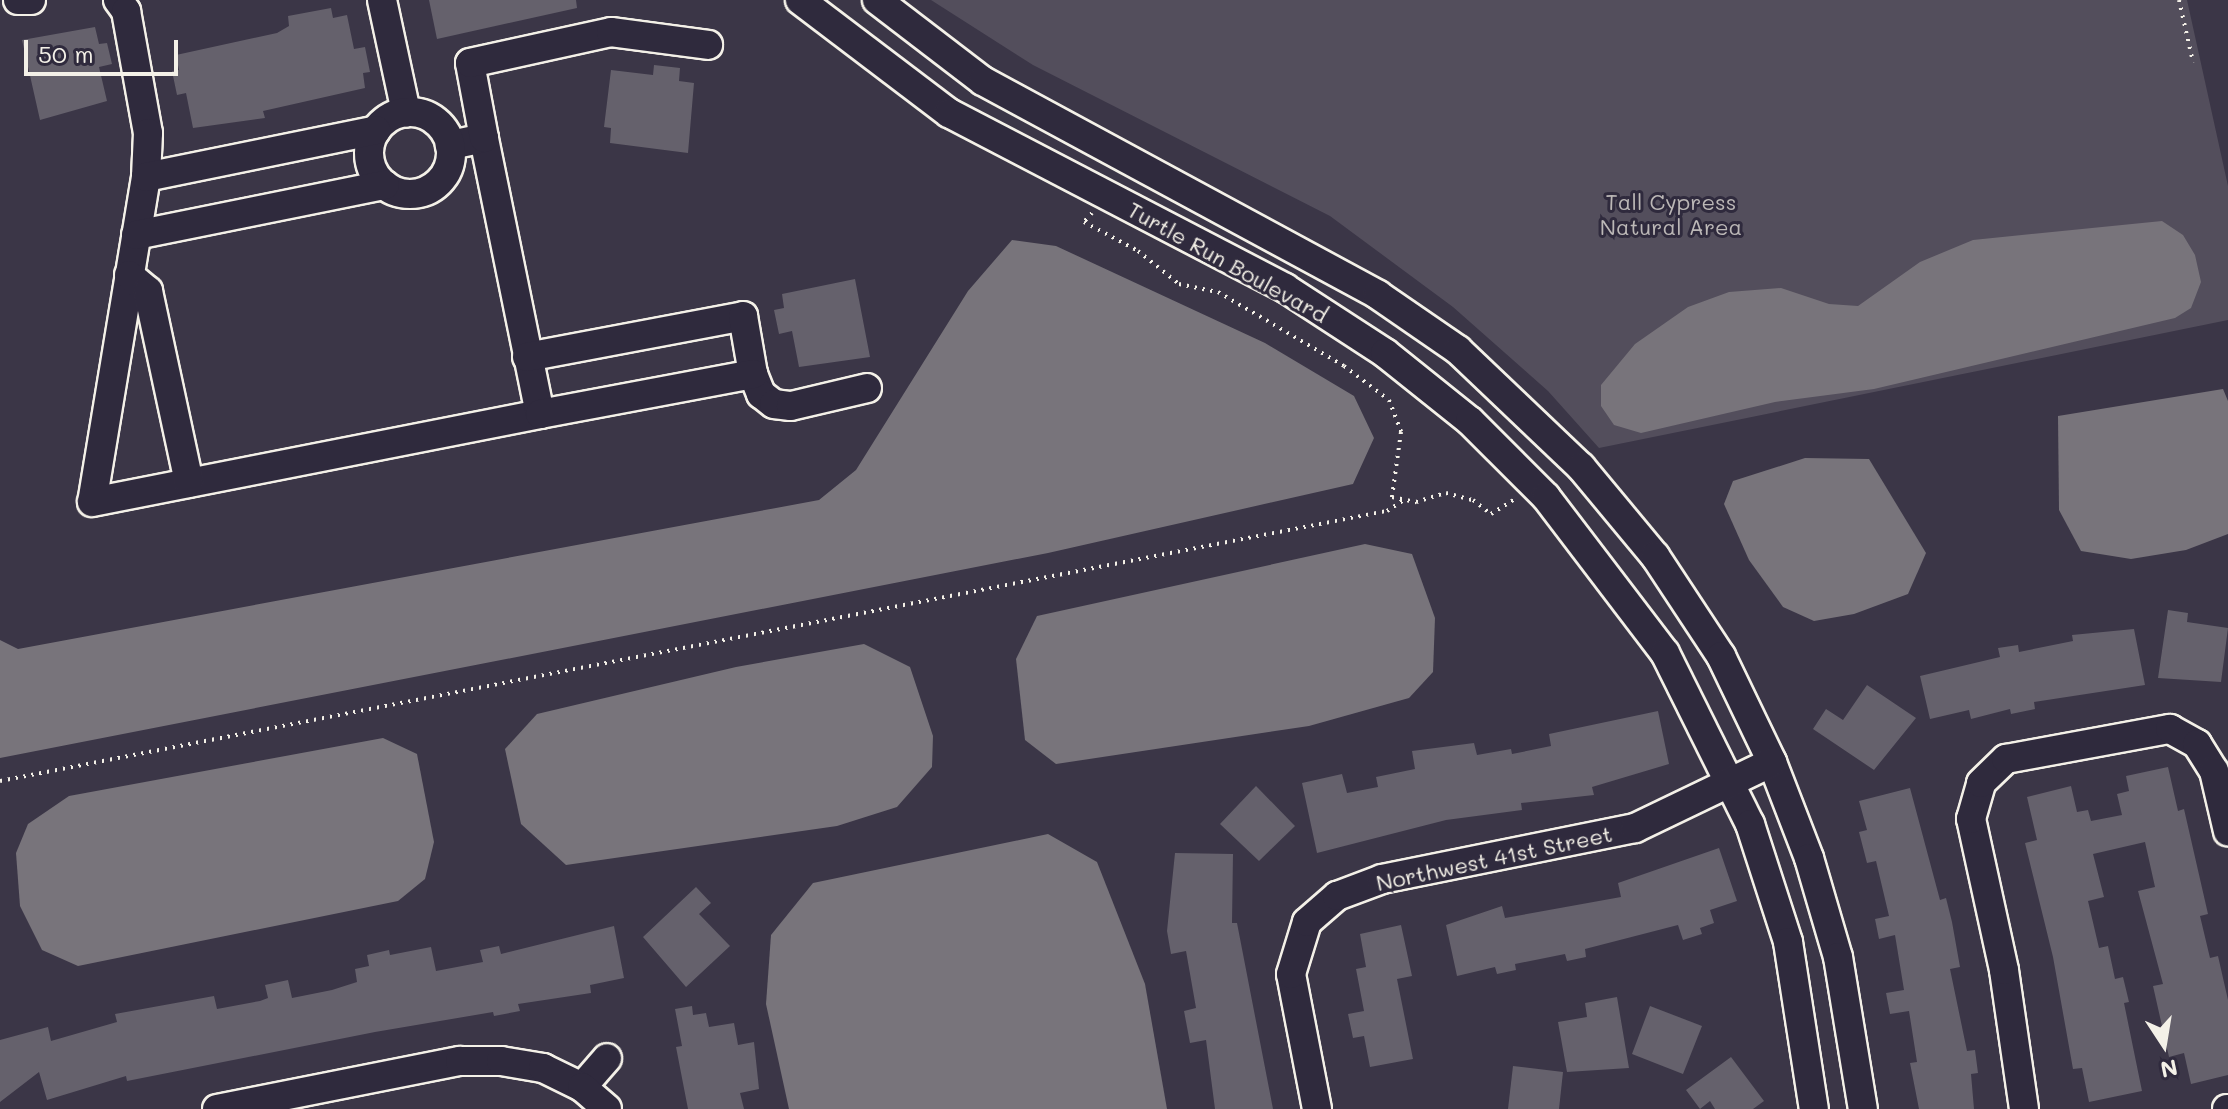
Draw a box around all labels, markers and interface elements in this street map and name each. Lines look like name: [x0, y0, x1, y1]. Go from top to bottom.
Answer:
scale bar: [28, 24, 182, 74]
text: 50 m: [38, 38, 94, 69]
park label: Tall Cypress Natural Area: [1600, 188, 1742, 240]
street label: Turtle Run Boulevard: [1123, 196, 1333, 328]
street label: Northwest 41st Street: [1374, 820, 1614, 896]
north arrow: [2124, 1005, 2204, 1085]
text: N: [2158, 1053, 2180, 1085]

